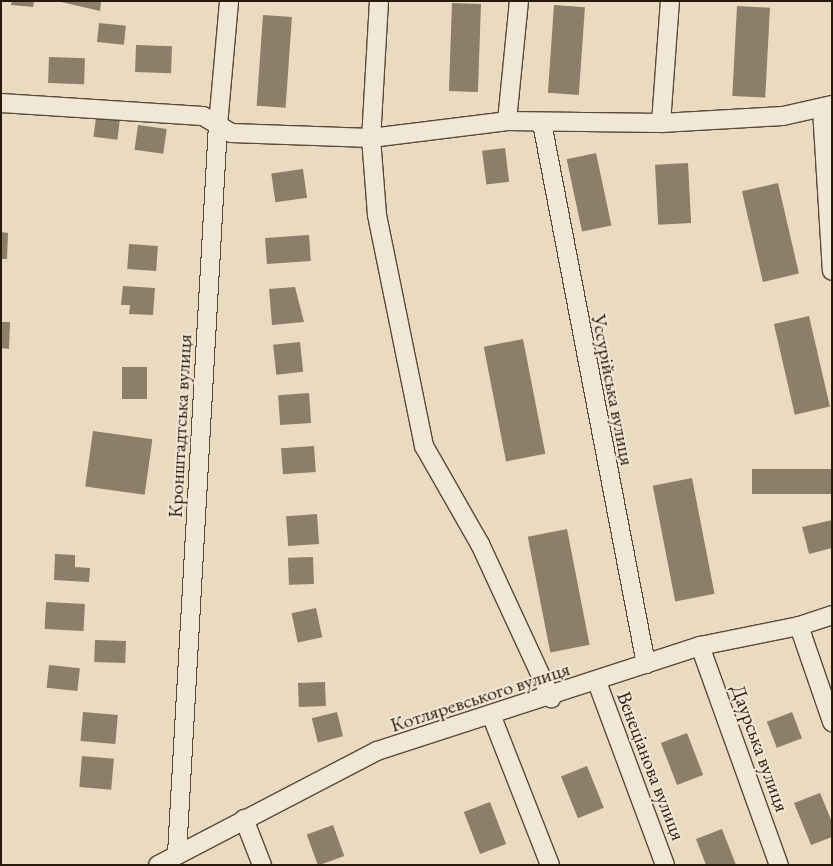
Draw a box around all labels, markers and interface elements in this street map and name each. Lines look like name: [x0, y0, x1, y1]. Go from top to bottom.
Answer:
street label: Уссурійська вулиця: [587, 312, 639, 468]
street label: Кронштадтська вулиця: [163, 334, 197, 518]
street label: Котляревського вулиця: [387, 657, 573, 737]
street label: Даурська вулиця: [726, 681, 794, 815]
street label: Венеціанова вулиця: [612, 688, 690, 844]

